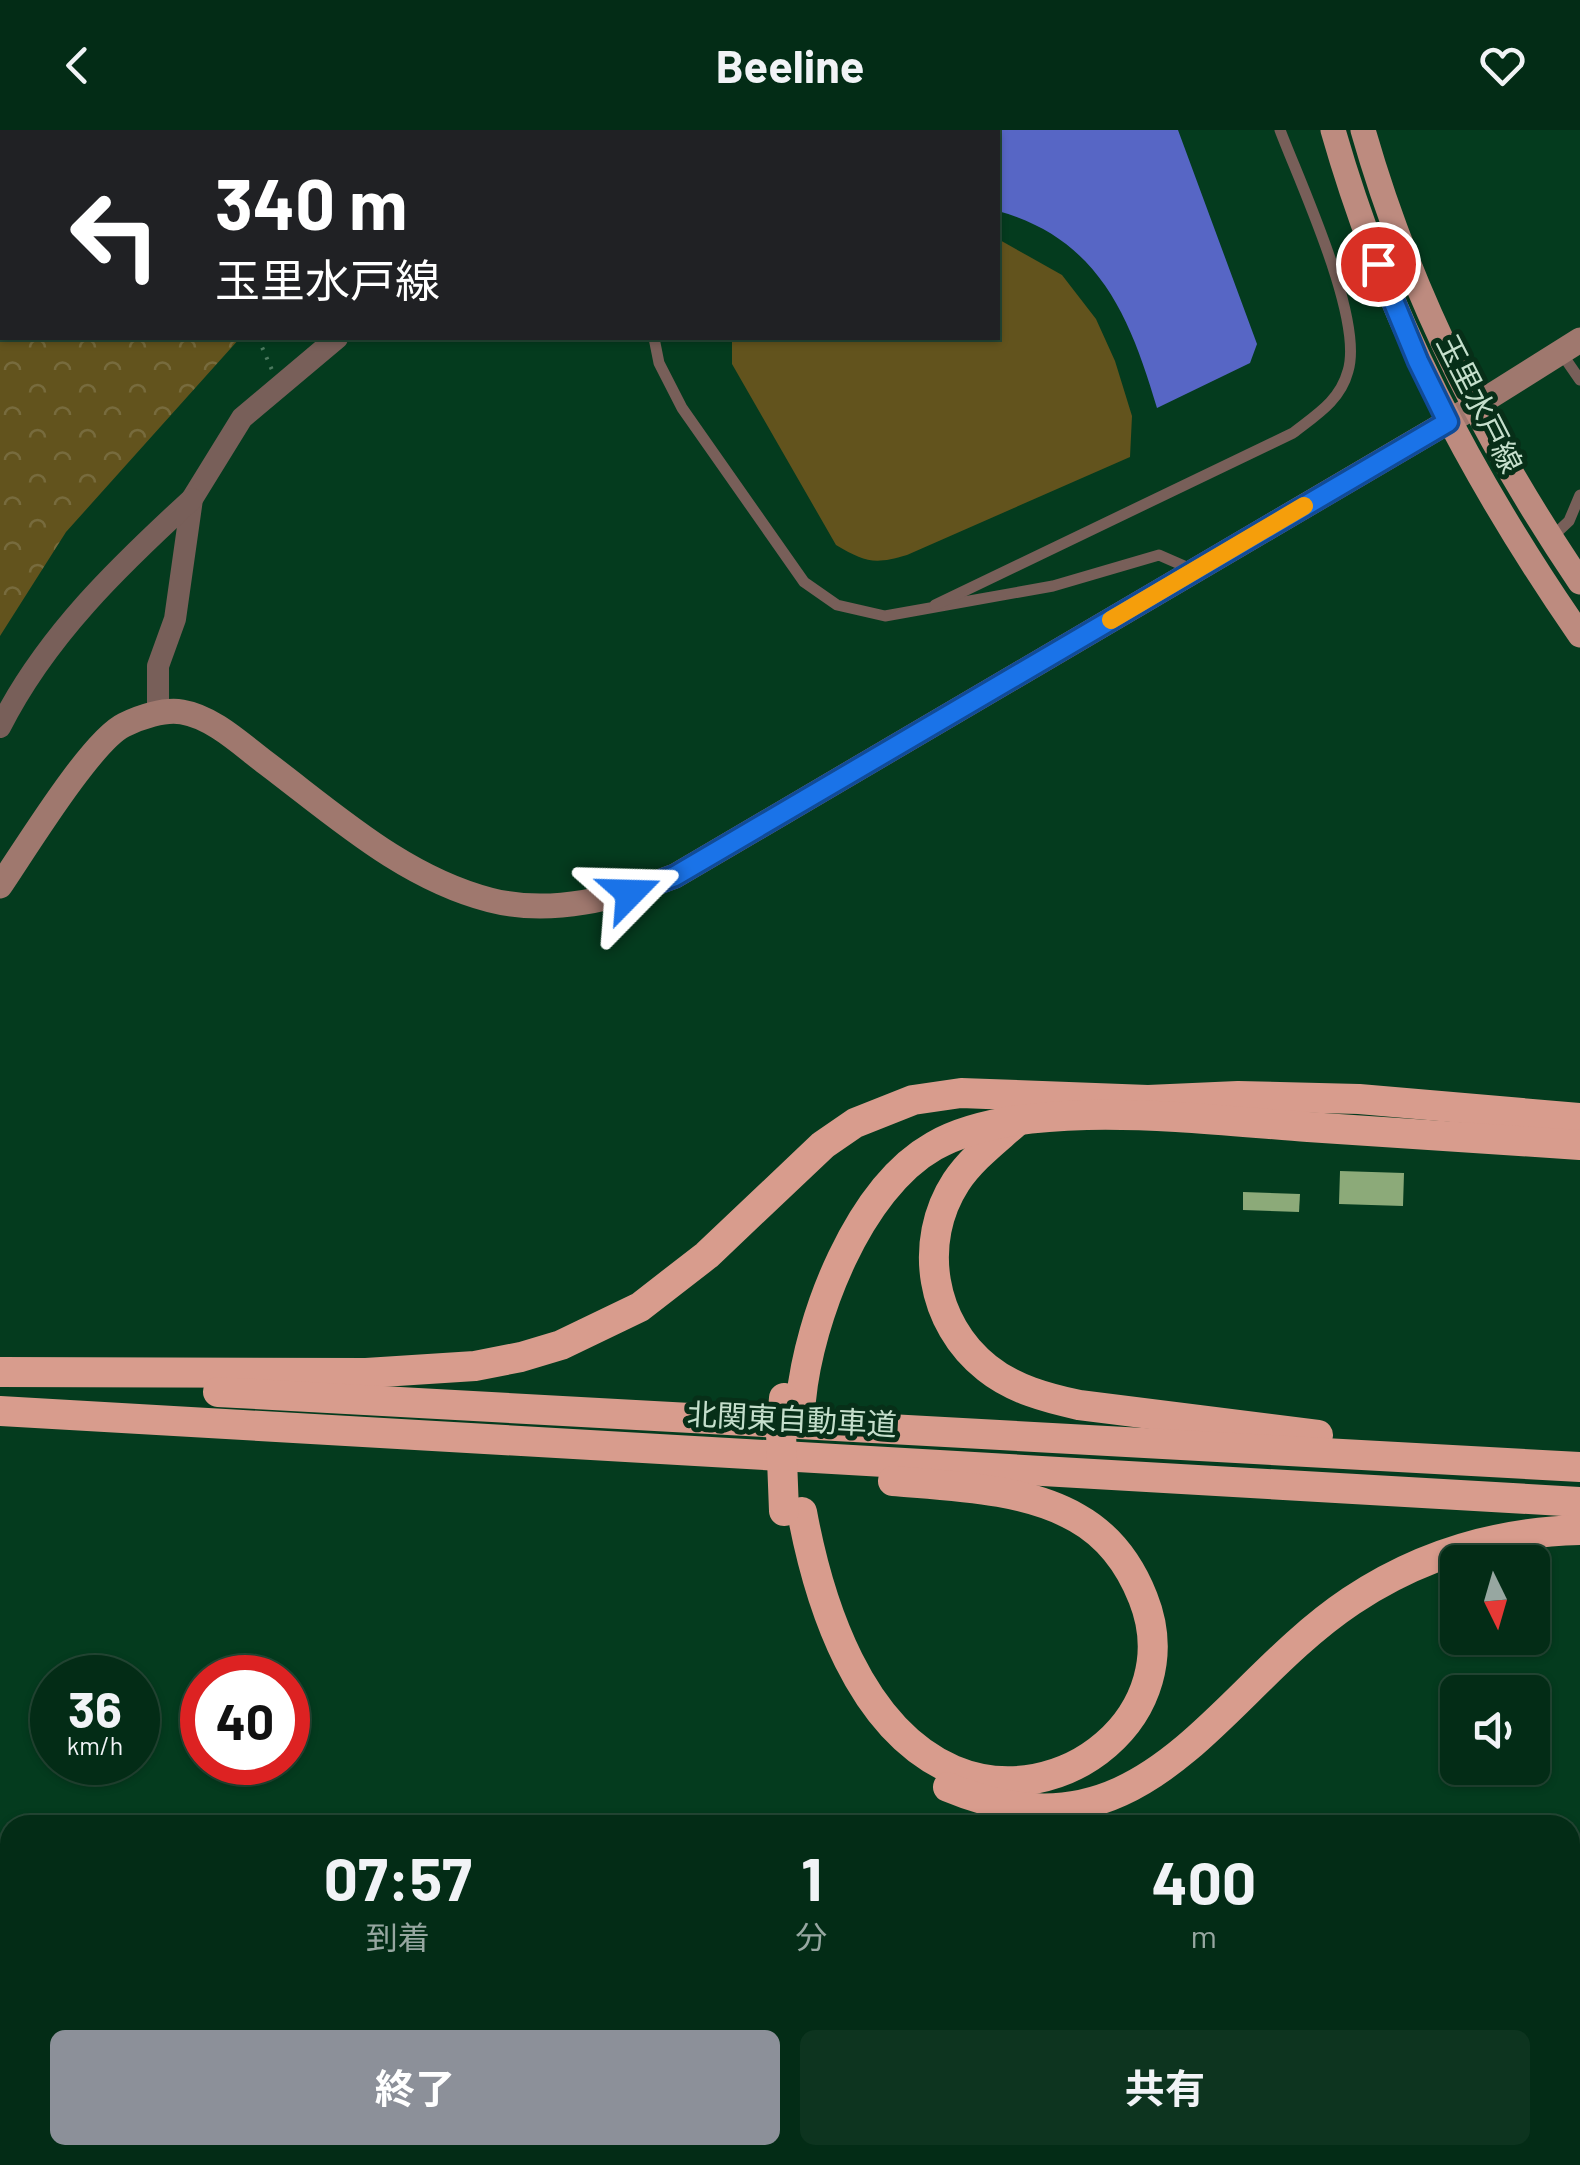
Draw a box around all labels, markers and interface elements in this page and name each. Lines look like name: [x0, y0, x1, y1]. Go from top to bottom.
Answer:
icon: back: [50, 38, 105, 93]
text: Beeline: [716, 38, 864, 92]
icon: heart: [1475, 38, 1530, 93]
text: 340 m: [215, 160, 408, 244]
icon: left: [50, 170, 180, 300]
pin: [1336, 222, 1421, 307]
icon: arrive: [1351, 237, 1406, 292]
text: 玉里水戸線: [215, 252, 440, 306]
street label: 玉里水戸線: [1431, 328, 1531, 478]
position arrow: [578, 841, 682, 945]
street label: 北関東自動車道: [686, 1395, 898, 1441]
north arrow: [1440, 1545, 1550, 1655]
map controls: [1440, 1545, 1550, 1785]
speed limit sign: 40: [180, 1655, 310, 1785]
button: sound: [1440, 1675, 1550, 1785]
text: 36: [68, 1678, 122, 1738]
text: km/h: [67, 1730, 123, 1760]
text: 07:57: [324, 1841, 472, 1913]
text: 1: [801, 1841, 822, 1913]
text: 400: [1151, 1845, 1256, 1917]
text: m: [1191, 1916, 1217, 1954]
text: 到着: [366, 1917, 430, 1955]
text: 分: [796, 1917, 828, 1955]
button: 終了: [50, 2030, 780, 2145]
button: 共有: [800, 2030, 1530, 2145]

